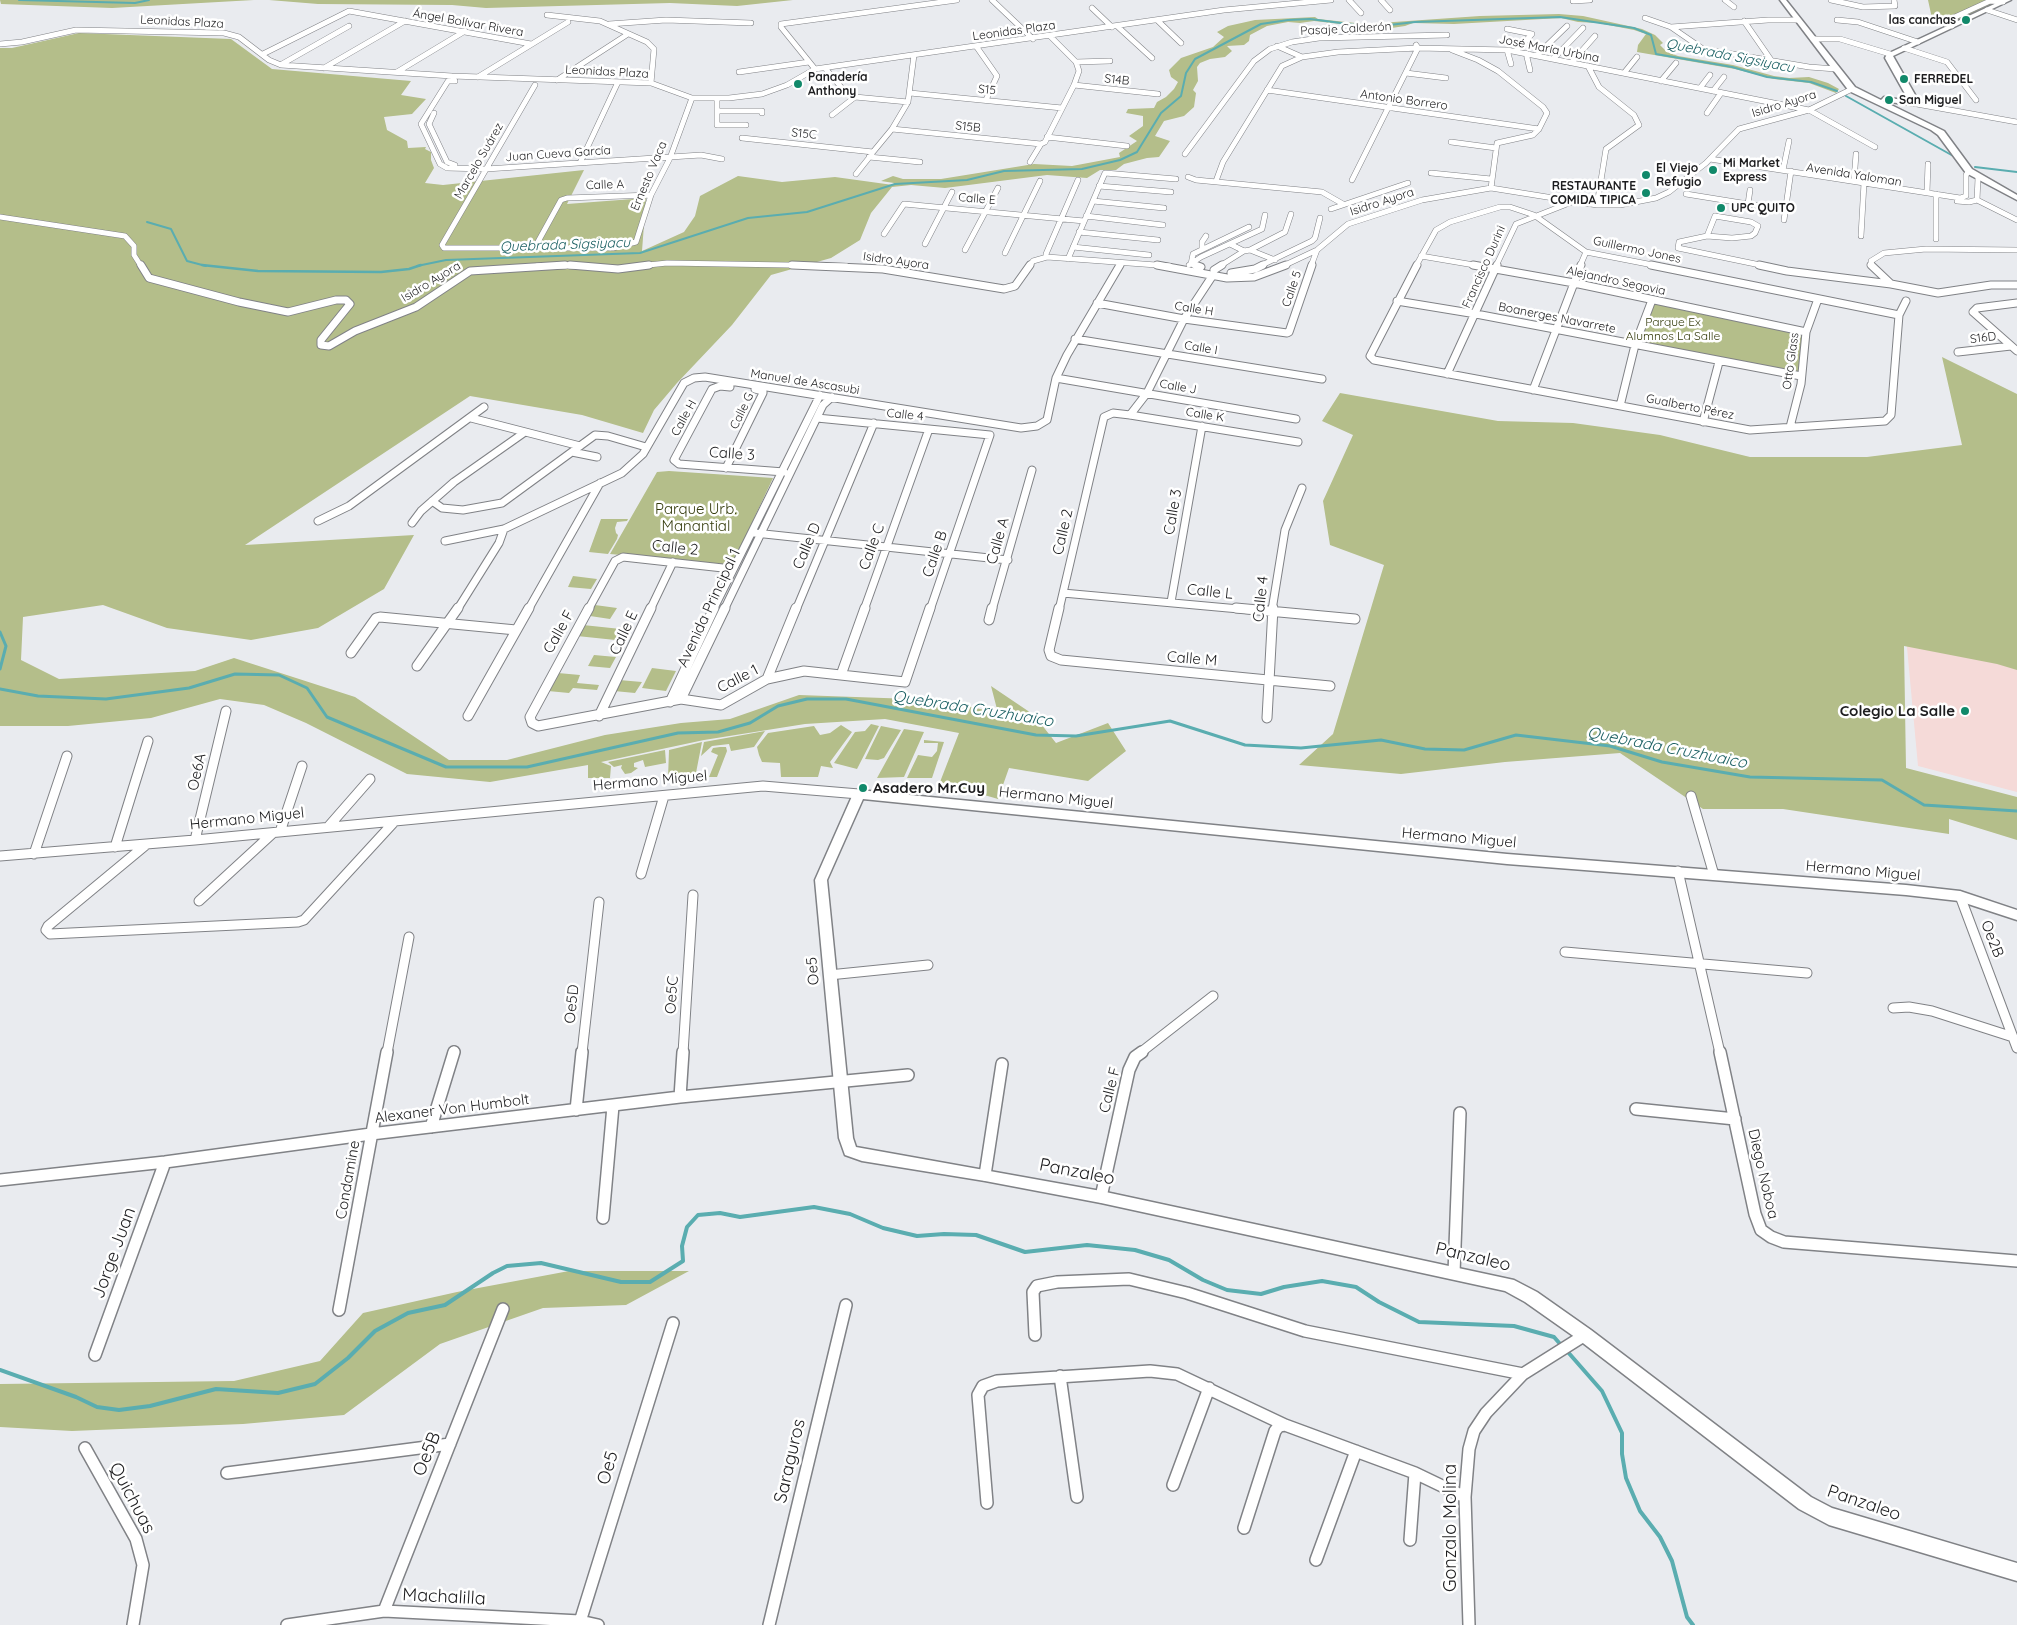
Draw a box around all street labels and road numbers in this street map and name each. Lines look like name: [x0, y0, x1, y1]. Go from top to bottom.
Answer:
street label: Ángel Bolívar Rivera: [412, 6, 524, 40]
street label: Leonidas Plaza: [140, 13, 224, 31]
street label: Leonidas Plaza: [972, 18, 1056, 44]
street label: Pasaje Calderón: [1300, 19, 1392, 39]
street label: José María Urbina: [1498, 32, 1600, 66]
street label: Leonidas Plaza: [565, 63, 649, 81]
street label: S14B: [1104, 72, 1130, 88]
street label: S15: [977, 82, 997, 98]
street label: Antonio Borrero: [1359, 87, 1449, 113]
street label: Isidro Ayora: [1750, 87, 1818, 121]
street label: S15B: [955, 119, 981, 135]
street label: Marcelo Suárez: [451, 120, 507, 202]
street label: S15C: [791, 126, 817, 142]
street label: Ernesto Vaca: [628, 139, 670, 213]
street label: Juan Cueva García: [505, 143, 611, 165]
street label: Avenida Yaloman: [1805, 160, 1903, 190]
street label: Calle A: [586, 177, 624, 193]
street label: Isidro Ayora: [1348, 185, 1416, 219]
street label: Calle E: [958, 190, 996, 208]
street label: Francisco Durini: [1459, 224, 1509, 310]
street label: Guillermo Jones: [1592, 234, 1682, 266]
street label: Isidro Ayora: [862, 249, 930, 273]
street label: Isidro Ayora: [399, 259, 463, 305]
street label: Alejandro Segovia: [1565, 263, 1667, 299]
street label: Calle 5: [1279, 269, 1305, 309]
street label: Calle H: [1174, 299, 1214, 319]
street label: Boanerges Navarrete: [1497, 300, 1617, 336]
street label: S16D: [1969, 329, 1997, 347]
street label: Otto Glass: [1780, 332, 1802, 390]
street label: Calle I: [1183, 338, 1219, 358]
street label: Manuel de Ascasubi: [749, 366, 861, 398]
street label: Calle J: [1158, 377, 1198, 397]
street label: Calle G: [727, 390, 757, 432]
street label: Gualberto Pérez: [1645, 391, 1735, 423]
street label: Calle H: [668, 397, 700, 439]
street label: Calle K: [1185, 405, 1225, 425]
street label: Calle 4: [886, 406, 924, 424]
street label: Calle 3: [708, 443, 756, 465]
street label: Calle 3: [1160, 488, 1186, 536]
street label: Calle 2: [1049, 507, 1077, 557]
street label: Calle A: [983, 515, 1013, 567]
street label: Calle D: [789, 520, 825, 572]
street label: Calle C: [855, 521, 889, 573]
street label: Calle B: [919, 528, 951, 580]
street label: Calle 2: [651, 537, 699, 559]
street label: Avenida Principal 1: [674, 546, 744, 670]
street label: Calle 4: [1250, 575, 1272, 623]
street label: Calle L: [1186, 581, 1234, 603]
street label: Calle F: [540, 607, 578, 657]
street label: Calle E: [606, 608, 642, 658]
street label: Calle M: [1166, 648, 1218, 670]
street label: Calle 1: [714, 661, 762, 697]
street label: Oe6A: [184, 752, 210, 792]
street label: Hermano Miguel: [592, 767, 708, 795]
street label: Hermano Miguel: [998, 783, 1114, 813]
street label: Hermano Miguel: [189, 804, 305, 834]
street label: Hermano Miguel: [1401, 824, 1517, 852]
street label: Hermano Miguel: [1805, 857, 1921, 885]
street label: Oe2B: [1977, 918, 2007, 960]
street label: Oe5: [803, 956, 823, 986]
street label: Oe5C: [662, 975, 682, 1015]
street label: Oe5D: [561, 984, 583, 1024]
street label: Calle F: [1096, 1065, 1124, 1115]
street label: Alexaner Von Humbolt: [374, 1091, 530, 1127]
street label: Diego Noboa: [1744, 1127, 1782, 1221]
street label: Condamine: [332, 1139, 364, 1221]
street label: Panzaleo: [1037, 1154, 1117, 1190]
street label: Jorge Juan: [87, 1204, 141, 1302]
street label: Panzaleo: [1433, 1238, 1513, 1276]
street label: Saraguros: [770, 1417, 810, 1505]
street label: Oe5B: [408, 1429, 446, 1479]
street label: Oe5: [593, 1449, 623, 1487]
street label: Quichuas: [104, 1459, 160, 1537]
street label: Gonzalo Molina: [1440, 1464, 1462, 1592]
street label: Panzaleo: [1824, 1480, 1904, 1526]
street label: Machalilla: [402, 1584, 486, 1610]

